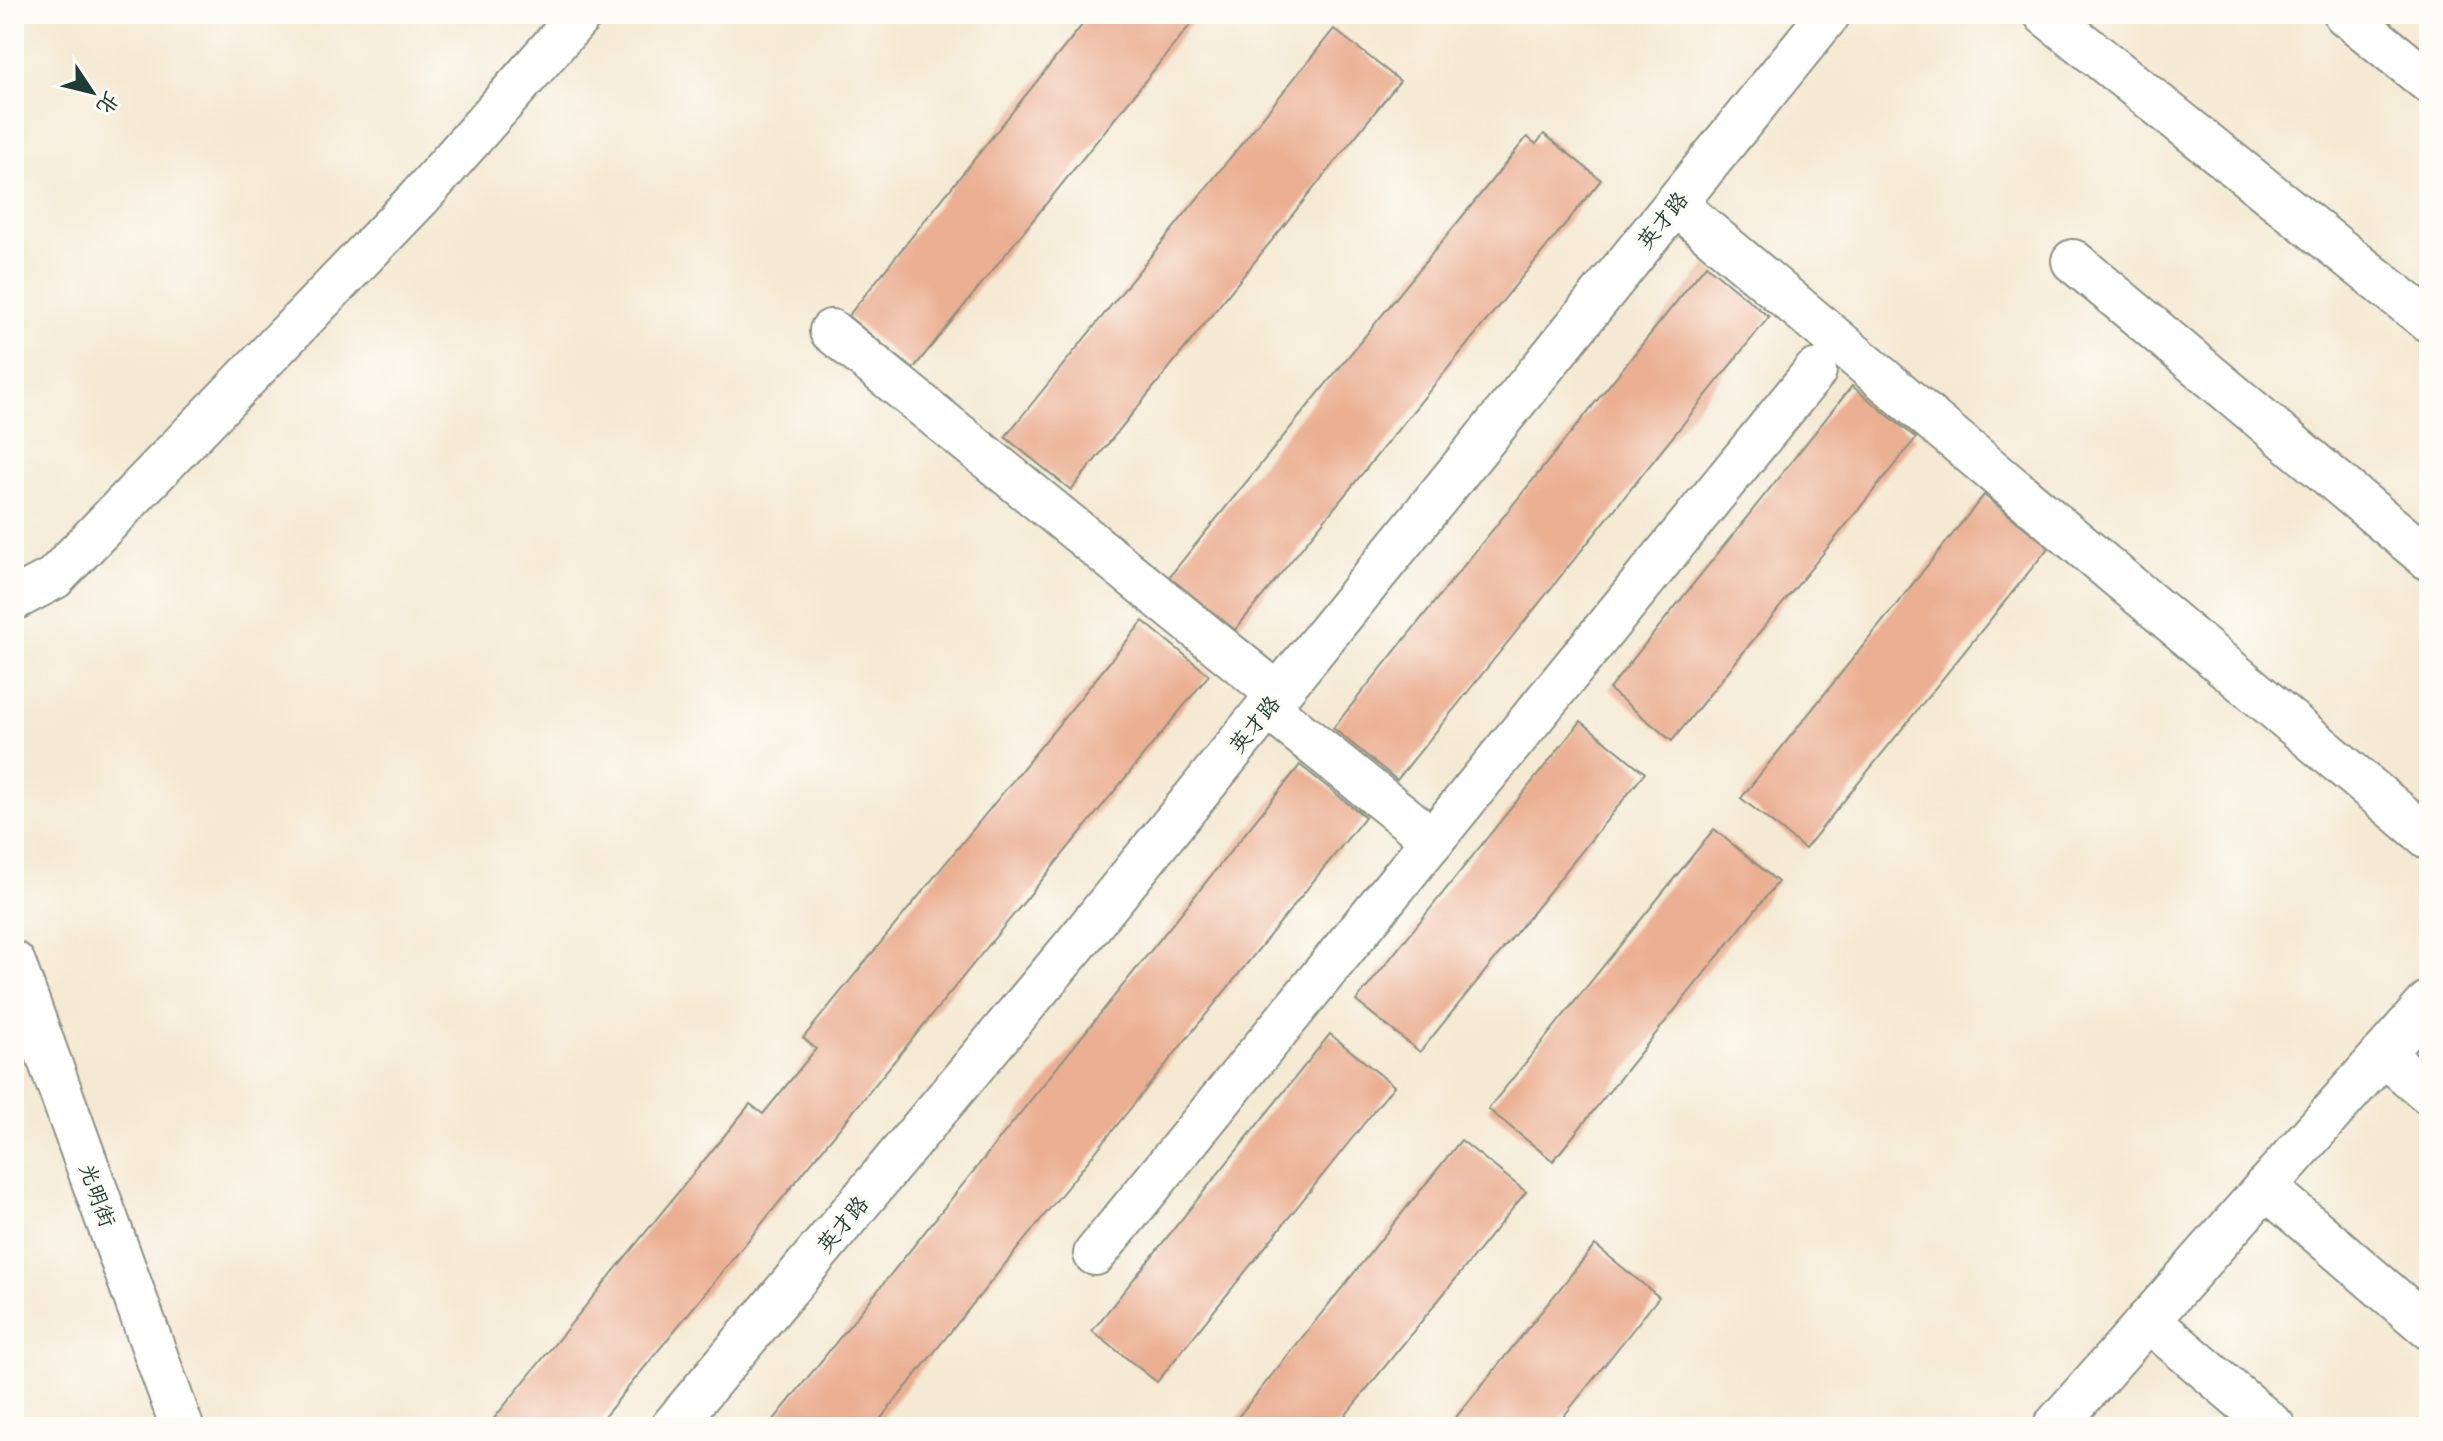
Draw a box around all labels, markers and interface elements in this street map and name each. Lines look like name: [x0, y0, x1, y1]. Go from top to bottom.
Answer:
north arrow: [52, 52, 132, 132]
text: 北: [91, 86, 126, 121]
street label: 英才路: [1630, 186, 1694, 254]
street label: 英才路: [1222, 690, 1286, 758]
street label: 光明街: [74, 1159, 122, 1231]
street label: 英才路: [810, 1190, 874, 1258]

